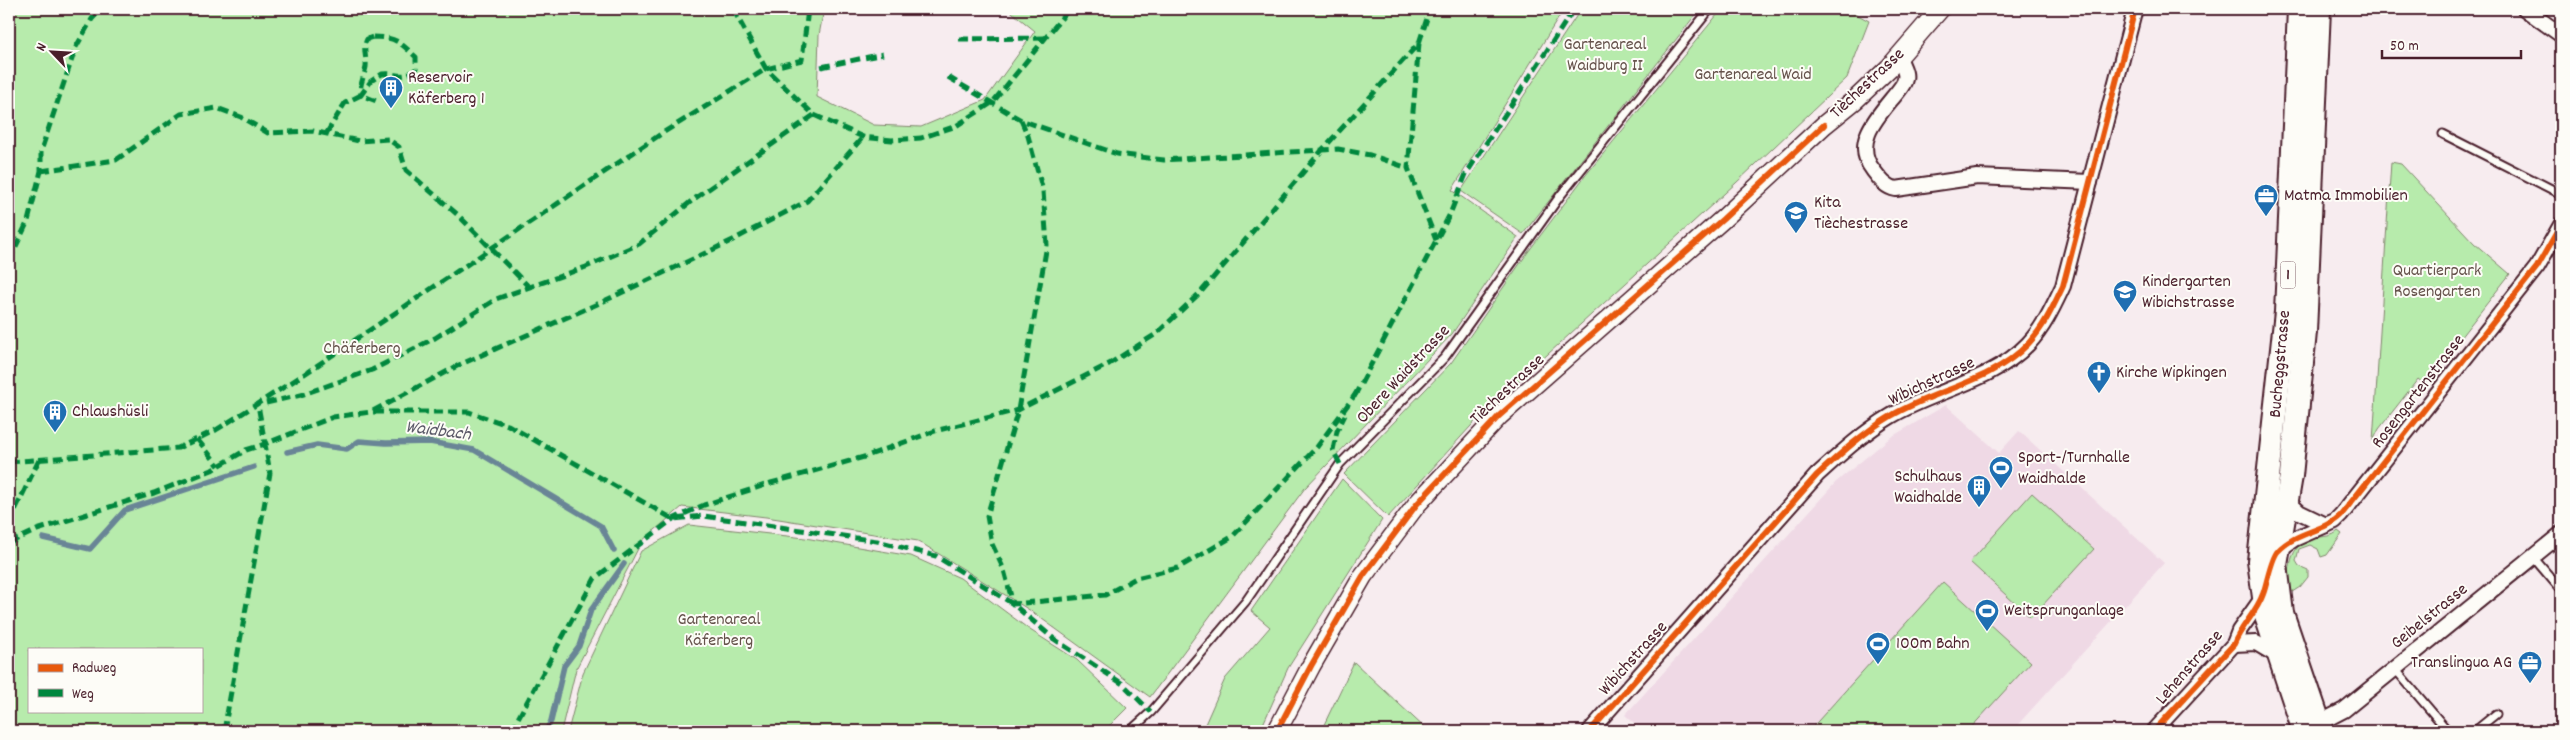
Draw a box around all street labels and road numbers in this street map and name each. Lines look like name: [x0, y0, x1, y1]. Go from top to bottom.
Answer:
street label: Tièchestrasse: [1825, 43, 1911, 125]
road number: 1: [2280, 262, 2296, 288]
street label: Bucheggstrasse: [2264, 309, 2298, 419]
street label: Obere Waidstrasse: [1351, 320, 1457, 430]
street label: Rosengartenstrasse: [2366, 330, 2472, 454]
street label: Tièchestrasse: [1465, 349, 1551, 431]
street label: Wibichstrasse: [1885, 351, 1979, 413]
street label: Geibelstrasse: [2386, 578, 2474, 656]
street label: Wibichstrasse: [1594, 616, 1674, 702]
street label: Lehenstrasse: [2150, 625, 2230, 711]

